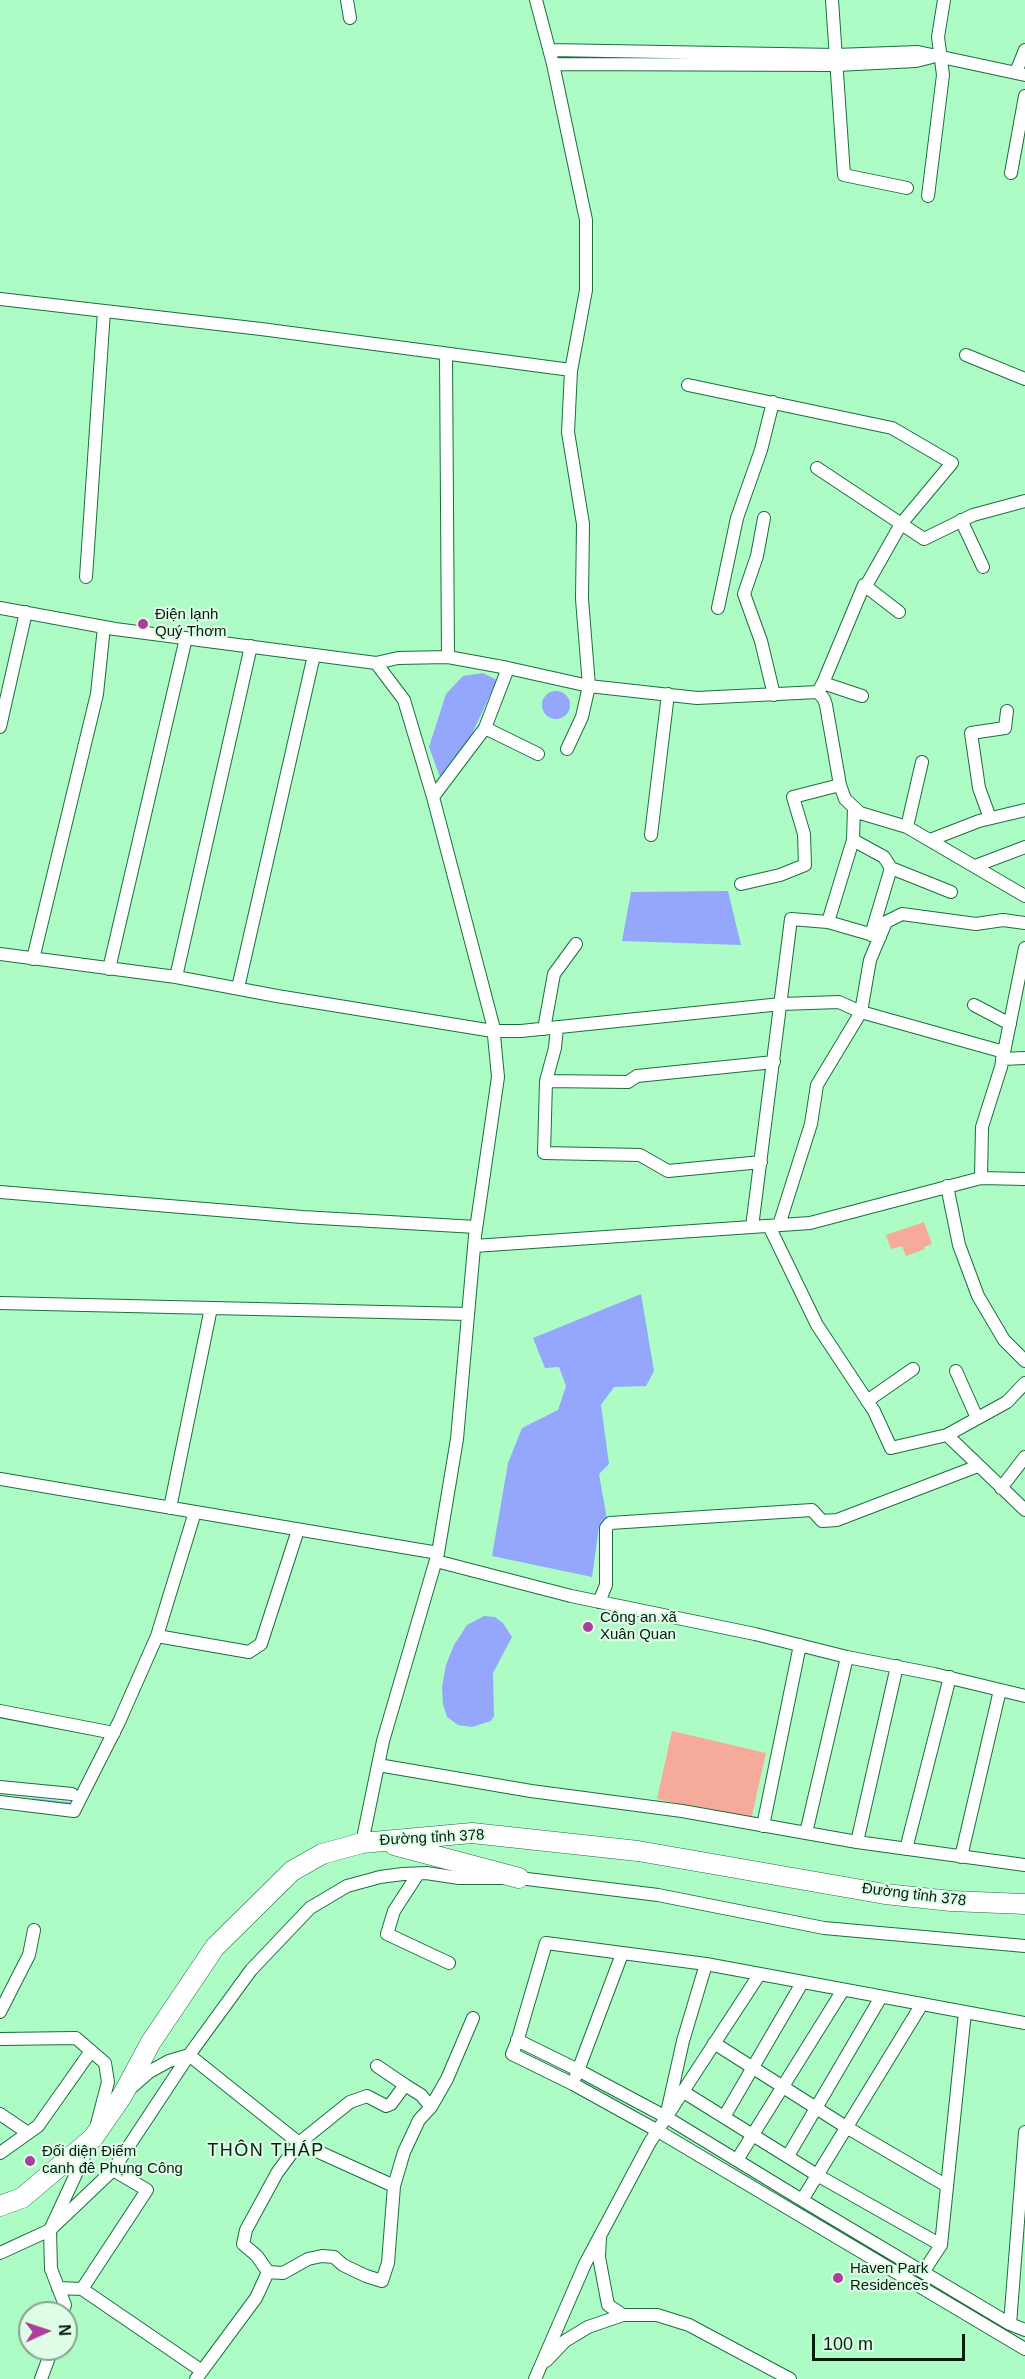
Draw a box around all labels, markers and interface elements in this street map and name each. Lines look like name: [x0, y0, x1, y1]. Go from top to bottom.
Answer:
place label: Điện lạnh Quý Thơm: [155, 606, 227, 641]
marker: Điện lạnh Quý Thơm: [136, 617, 150, 631]
place label: Công an xã Xuân Quan: [600, 1609, 677, 1644]
marker: Công an xã Xuân Quan: [581, 1620, 595, 1634]
street label: Đường tỉnh 378: [379, 1826, 485, 1850]
street label: Đường tỉnh 378: [861, 1880, 967, 1910]
district label: THÔN THÁP: [207, 2140, 325, 2162]
place label: Đối diện Điếm canh đê Phụng Công: [42, 2143, 183, 2178]
marker: Đối diện Điếm canh đê Phụng Công: [23, 2154, 37, 2168]
place label: Haven Park Residences: [850, 2260, 928, 2295]
marker: Haven Park Residences: [831, 2271, 845, 2285]
north arrow: [18, 2301, 78, 2361]
scale bar: [815, 2322, 968, 2360]
text: N: [56, 2324, 73, 2336]
text: 100 m: [823, 2334, 873, 2354]

